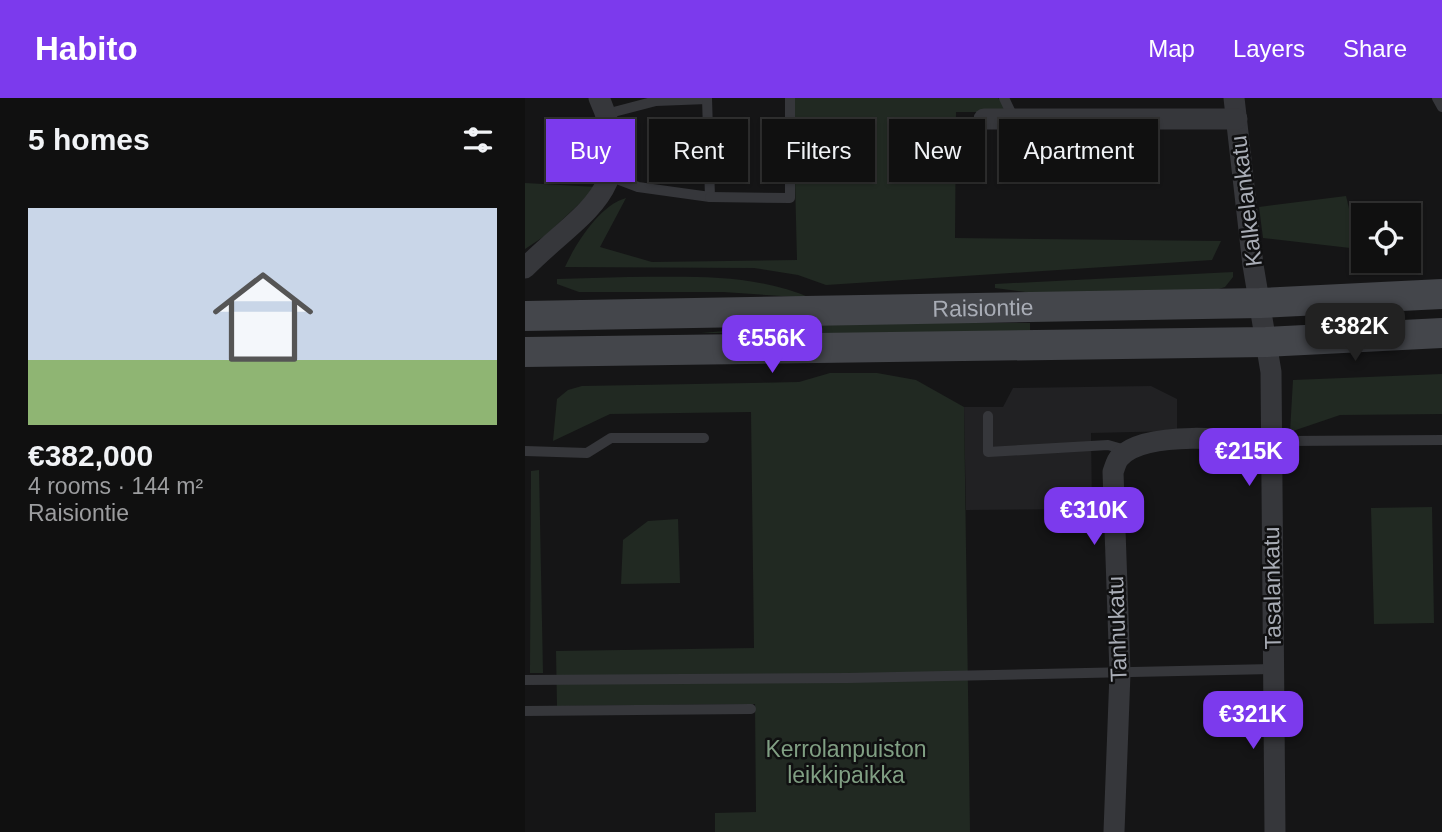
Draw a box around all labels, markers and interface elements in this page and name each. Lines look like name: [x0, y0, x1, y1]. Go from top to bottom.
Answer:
text: Habito: [35, 30, 138, 67]
text: Map: [1148, 35, 1195, 62]
text: Layers: [1233, 35, 1305, 62]
text: Share: [1343, 35, 1407, 62]
chip: Buy: [546, 119, 635, 182]
chip: Rent: [649, 119, 748, 182]
chip: Filters: [762, 119, 875, 182]
chip: New: [889, 119, 985, 182]
chip: Apartment: [999, 119, 1158, 182]
icon: filters: [459, 121, 497, 159]
text: 5 homes: [28, 123, 150, 156]
street label: Kalkelankatu: [1225, 134, 1267, 268]
map controls: [1351, 203, 1421, 273]
button: locate: [1351, 203, 1421, 273]
icon: home: [200, 254, 326, 380]
street label: Raisiontie: [932, 294, 1034, 322]
pin: €382K: [1306, 303, 1404, 363]
text: €382K: [1321, 313, 1389, 339]
pin: €556K: [723, 316, 821, 375]
text: €556K: [738, 325, 806, 351]
pin: €215K: [1200, 428, 1298, 488]
text: €215K: [1215, 438, 1283, 464]
text: €382,000: [28, 439, 153, 472]
text: 4 rooms · 144 m²: [28, 473, 203, 499]
pin: €310K: [1045, 488, 1143, 547]
text: €310K: [1060, 497, 1128, 523]
text: Raisiontie: [28, 500, 129, 526]
street label: Tasalankatu: [1258, 526, 1286, 650]
street label: Tanhukatu: [1102, 576, 1132, 682]
pin: €321K: [1204, 692, 1302, 751]
text: €321K: [1219, 701, 1287, 727]
park label: Kerrolanpuiston leikkipaikka: [765, 736, 927, 788]

